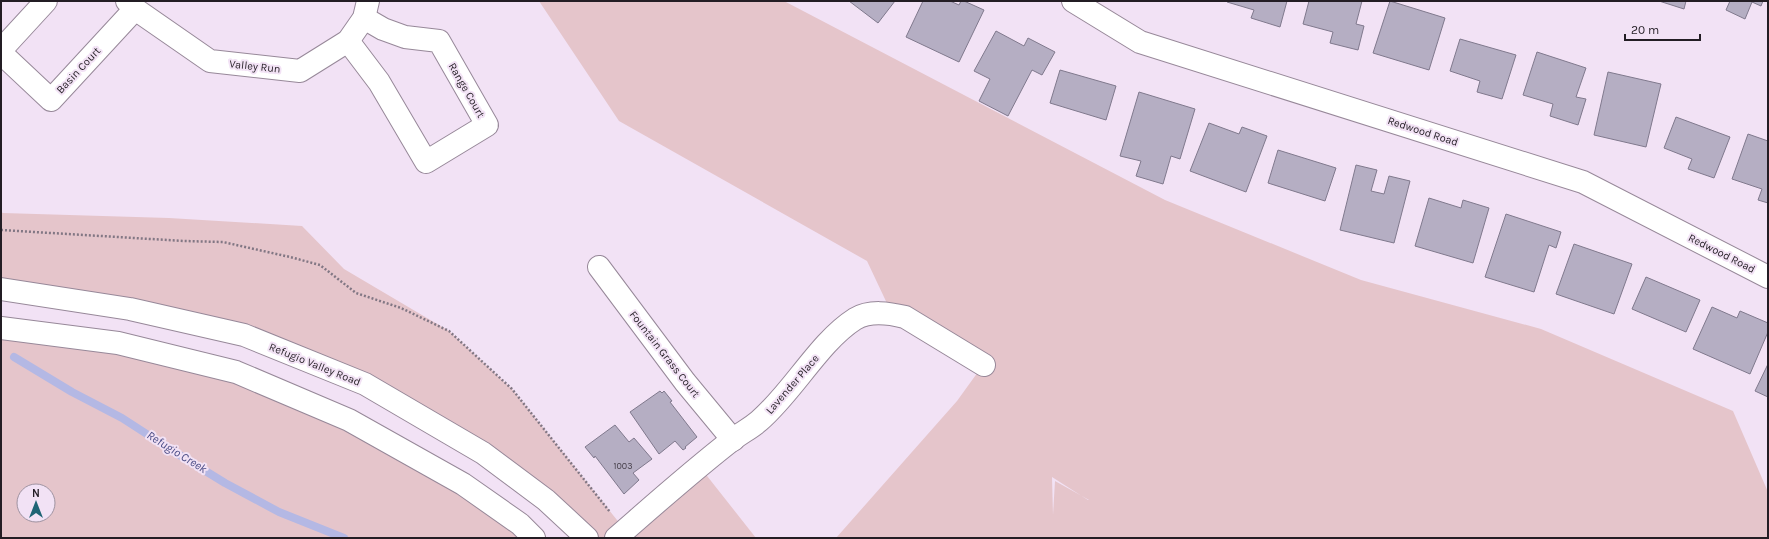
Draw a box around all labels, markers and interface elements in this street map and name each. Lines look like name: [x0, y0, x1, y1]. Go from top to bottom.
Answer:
scale bar: [1625, 16, 1700, 42]
text: 20 m: [1631, 23, 1659, 37]
street label: Basin Court: [54, 44, 103, 96]
street label: Valley Run: [229, 57, 281, 76]
street label: Range Court: [446, 60, 488, 120]
street label: Redwood Road: [1386, 114, 1460, 149]
street label: Redwood Road: [1686, 231, 1757, 276]
street label: Fountain Grass Court: [627, 308, 702, 400]
street label: Refugio Valley Road: [267, 340, 363, 389]
street label: Lavender Place: [763, 352, 822, 417]
water label: Refugio Creek: [144, 428, 210, 476]
house number: 1003: [614, 461, 632, 471]
north arrow: [16, 483, 56, 523]
text: N: [32, 487, 40, 500]

